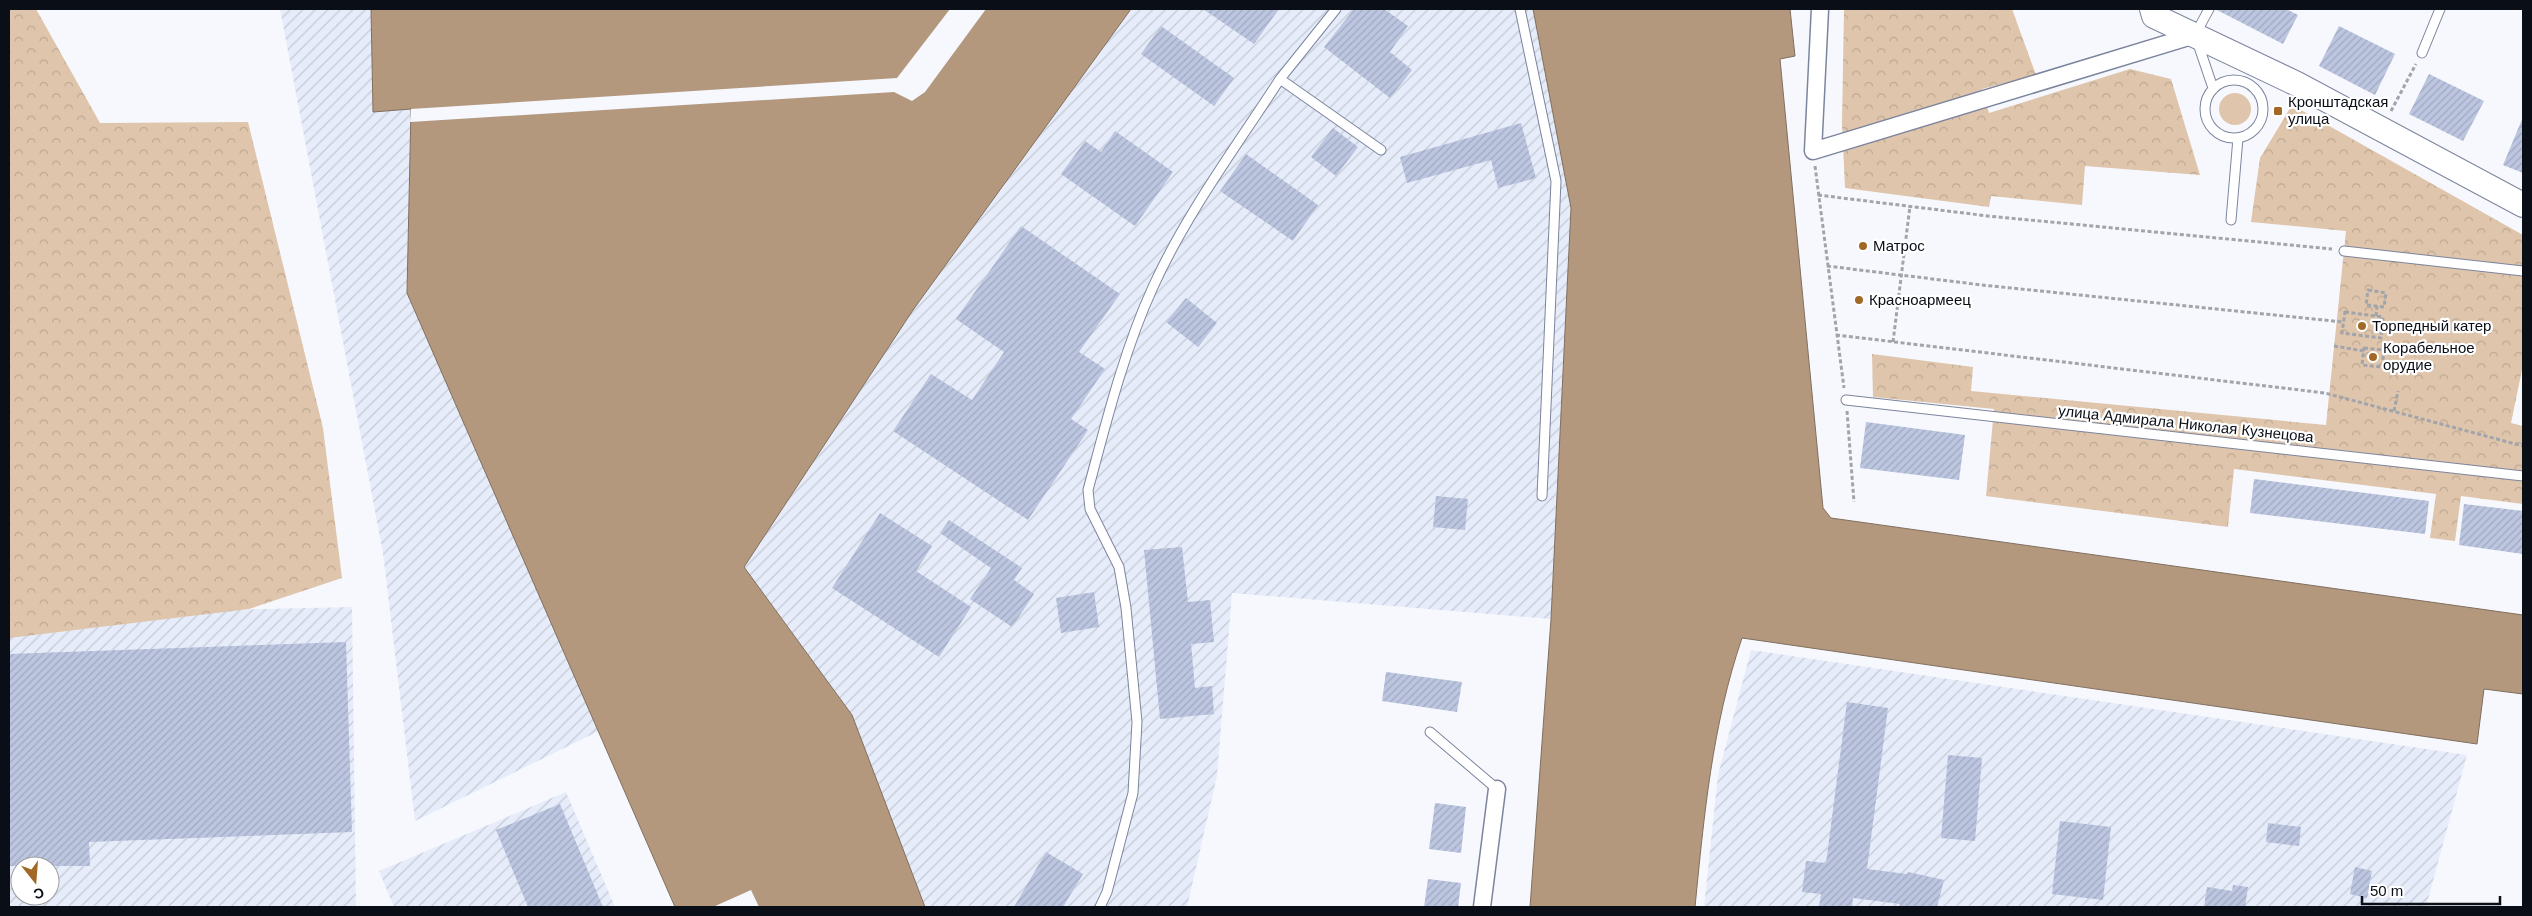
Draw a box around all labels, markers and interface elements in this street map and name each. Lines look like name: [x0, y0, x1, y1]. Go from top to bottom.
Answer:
place label: Кронштадская улица: [2288, 93, 2388, 127]
marker: Кронштадская улица: [2272, 105, 2284, 117]
place label: Матрос: [1873, 237, 1925, 254]
marker: Матрос: [1857, 240, 1869, 252]
place label: Красноармеец: [1869, 291, 1971, 308]
marker: Красноармеец: [1853, 294, 1865, 306]
place label: Торпедный катер: [2372, 317, 2491, 334]
marker: Торпедный катер: [2356, 320, 2368, 332]
place label: Корабельное орудие: [2383, 339, 2475, 373]
marker: Корабельное орудие: [2367, 351, 2379, 363]
street label: улица Адмирала Николая Кузнецова: [2057, 402, 2315, 445]
north arrow: [10, 856, 60, 906]
scale bar: [2362, 874, 2500, 906]
text: 50 m: [2370, 882, 2403, 899]
text: С: [32, 884, 46, 903]

